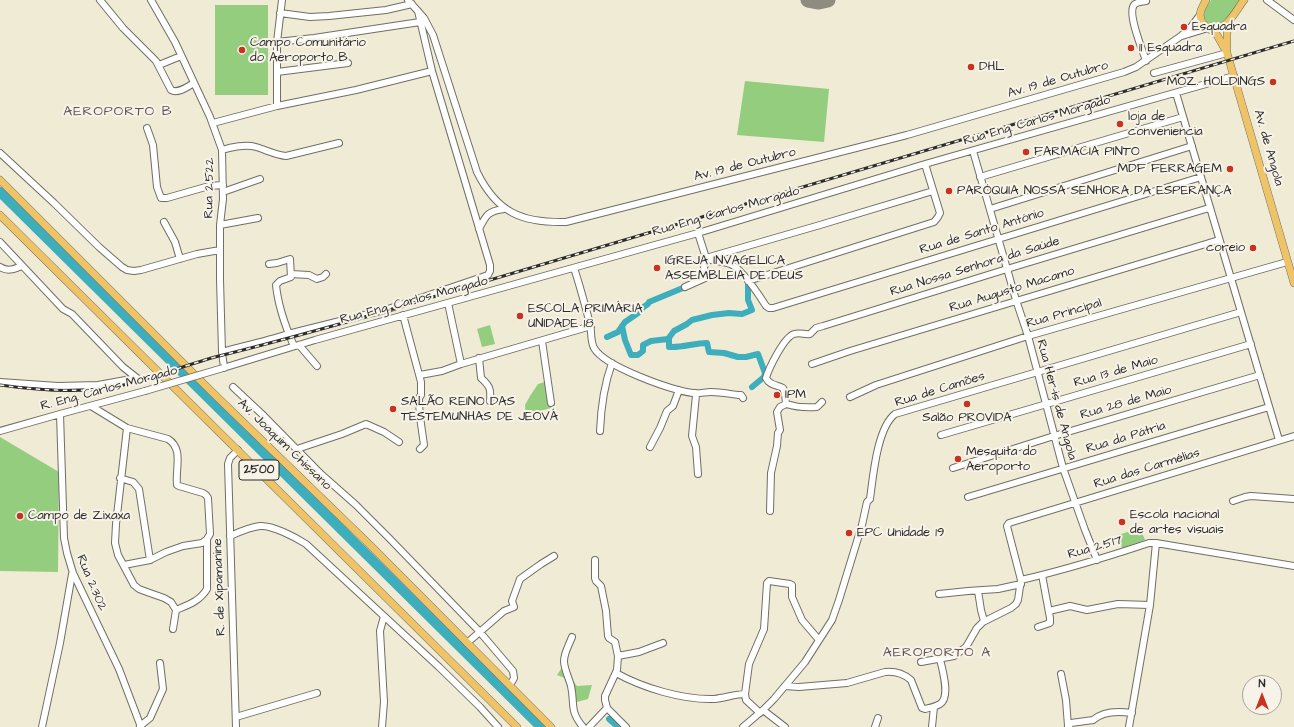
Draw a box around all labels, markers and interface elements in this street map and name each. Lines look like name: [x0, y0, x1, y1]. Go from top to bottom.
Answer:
place label: Esquadra: [1192, 19, 1247, 35]
marker: Esquadra: [1179, 22, 1189, 32]
place label: Campo Comunitário do Aeroporto B: [250, 35, 366, 66]
place label: 11 Esquadra: [1139, 40, 1202, 56]
marker: 11 Esquadra: [1126, 43, 1136, 53]
marker: Campo Comunitário do Aeroporto B: [237, 45, 247, 55]
street label: Av. 19 de Outubro: [1006, 58, 1110, 102]
place label: DHL: [979, 59, 1004, 75]
marker: DHL: [966, 62, 976, 72]
place label: MOZ. HOLDINGS: [1167, 74, 1265, 90]
marker: MOZ. HOLDINGS: [1268, 77, 1278, 87]
street label: Rua Eng. Carlos Morgado: [962, 93, 1112, 149]
district label: AEROPORTO B: [63, 104, 173, 120]
street label: Av. de Angola: [1250, 108, 1286, 188]
place label: loja de conveniencia: [1128, 109, 1203, 140]
marker: loja de conveniencia: [1115, 119, 1125, 129]
place label: FARMACIA PINTO: [1034, 144, 1140, 160]
street label: Av. 19 de Outubro: [693, 145, 797, 185]
marker: FARMACIA PINTO: [1021, 147, 1031, 157]
street label: Rua 2.522: [202, 157, 218, 219]
place label: MDF FERRAGEM: [1118, 161, 1222, 177]
marker: MDF FERRAGEM: [1225, 164, 1235, 174]
place label: PARÓQUIA NOSSA SENHORA DA ESPERANÇA: [957, 183, 1232, 199]
street label: Rua Eng. Carlos Morgado: [651, 184, 801, 240]
marker: PARÓQUIA NOSSA SENHORA DA ESPERANÇA: [944, 186, 954, 196]
street label: Rua de Santo António: [918, 206, 1046, 258]
street label: Rua Nossa Senhora da Saúde: [888, 234, 1062, 300]
place label: coreio: [1206, 240, 1245, 256]
marker: coreio: [1248, 243, 1258, 253]
place label: IGREJA INVAGELICA ASSEMBLEIA DE DEUS: [665, 253, 803, 284]
marker: IGREJA INVAGELICA ASSEMBLEIA DE DEUS: [652, 263, 662, 273]
street label: Rua Augusto Macamo: [948, 264, 1076, 316]
street label: Rua Eng. Carlos Morgado: [338, 274, 490, 328]
street label: Rua Principal: [1025, 296, 1103, 332]
place label: ESCOLA PRIMÁRIA UNIDADE 18: [528, 301, 643, 332]
marker: ESCOLA PRIMÁRIA UNIDADE 18: [515, 311, 525, 321]
street label: Rua Her-is de Angola: [1032, 338, 1080, 462]
street label: Rua 13 de Maio: [1072, 353, 1160, 391]
street label: R. Eng. Carlos Morgado: [39, 363, 179, 415]
street label: Rua de Camões: [893, 369, 987, 411]
street label: Rua 28 de Maio: [1079, 383, 1173, 423]
place label: IPM: [785, 387, 806, 403]
marker: IPM: [772, 390, 782, 400]
place label: SALÃO REINO DAS TESTEMUNHAS DE JEOVÁ: [401, 394, 558, 425]
street label: Av. Joaquim Chissano: [234, 396, 334, 494]
marker: Salão PROVIDA: [962, 399, 972, 409]
marker: SALÃO REINO DAS TESTEMUNHAS DE JEOVÁ: [388, 404, 398, 414]
place label: Salão PROVIDA: [922, 410, 1012, 426]
street label: Rua da Pátria: [1084, 419, 1168, 457]
place label: Mesquita do Aeroporto: [966, 444, 1037, 475]
street label: Rua das Carmélias: [1092, 445, 1202, 493]
marker: Mesquita do Aeroporto: [953, 454, 963, 464]
road number: 2500: [239, 460, 279, 480]
place label: Escola nacional de artes visuais: [1130, 507, 1224, 538]
place label: Campo de Zixaxa: [28, 508, 130, 524]
marker: Campo de Zixaxa: [15, 511, 25, 521]
marker: Escola nacional de artes visuais: [1117, 517, 1127, 527]
place label: EPC Unidade 19: [857, 525, 944, 541]
marker: EPC Unidade 19: [844, 528, 854, 538]
street label: Rua 2.517: [1066, 533, 1124, 563]
street label: R. de Xipamanine: [211, 538, 229, 636]
street label: Rua 2.302: [72, 553, 110, 613]
district label: AEROPORTO A: [883, 645, 991, 661]
north arrow: [1242, 675, 1282, 715]
text: N: [1259, 676, 1265, 691]

